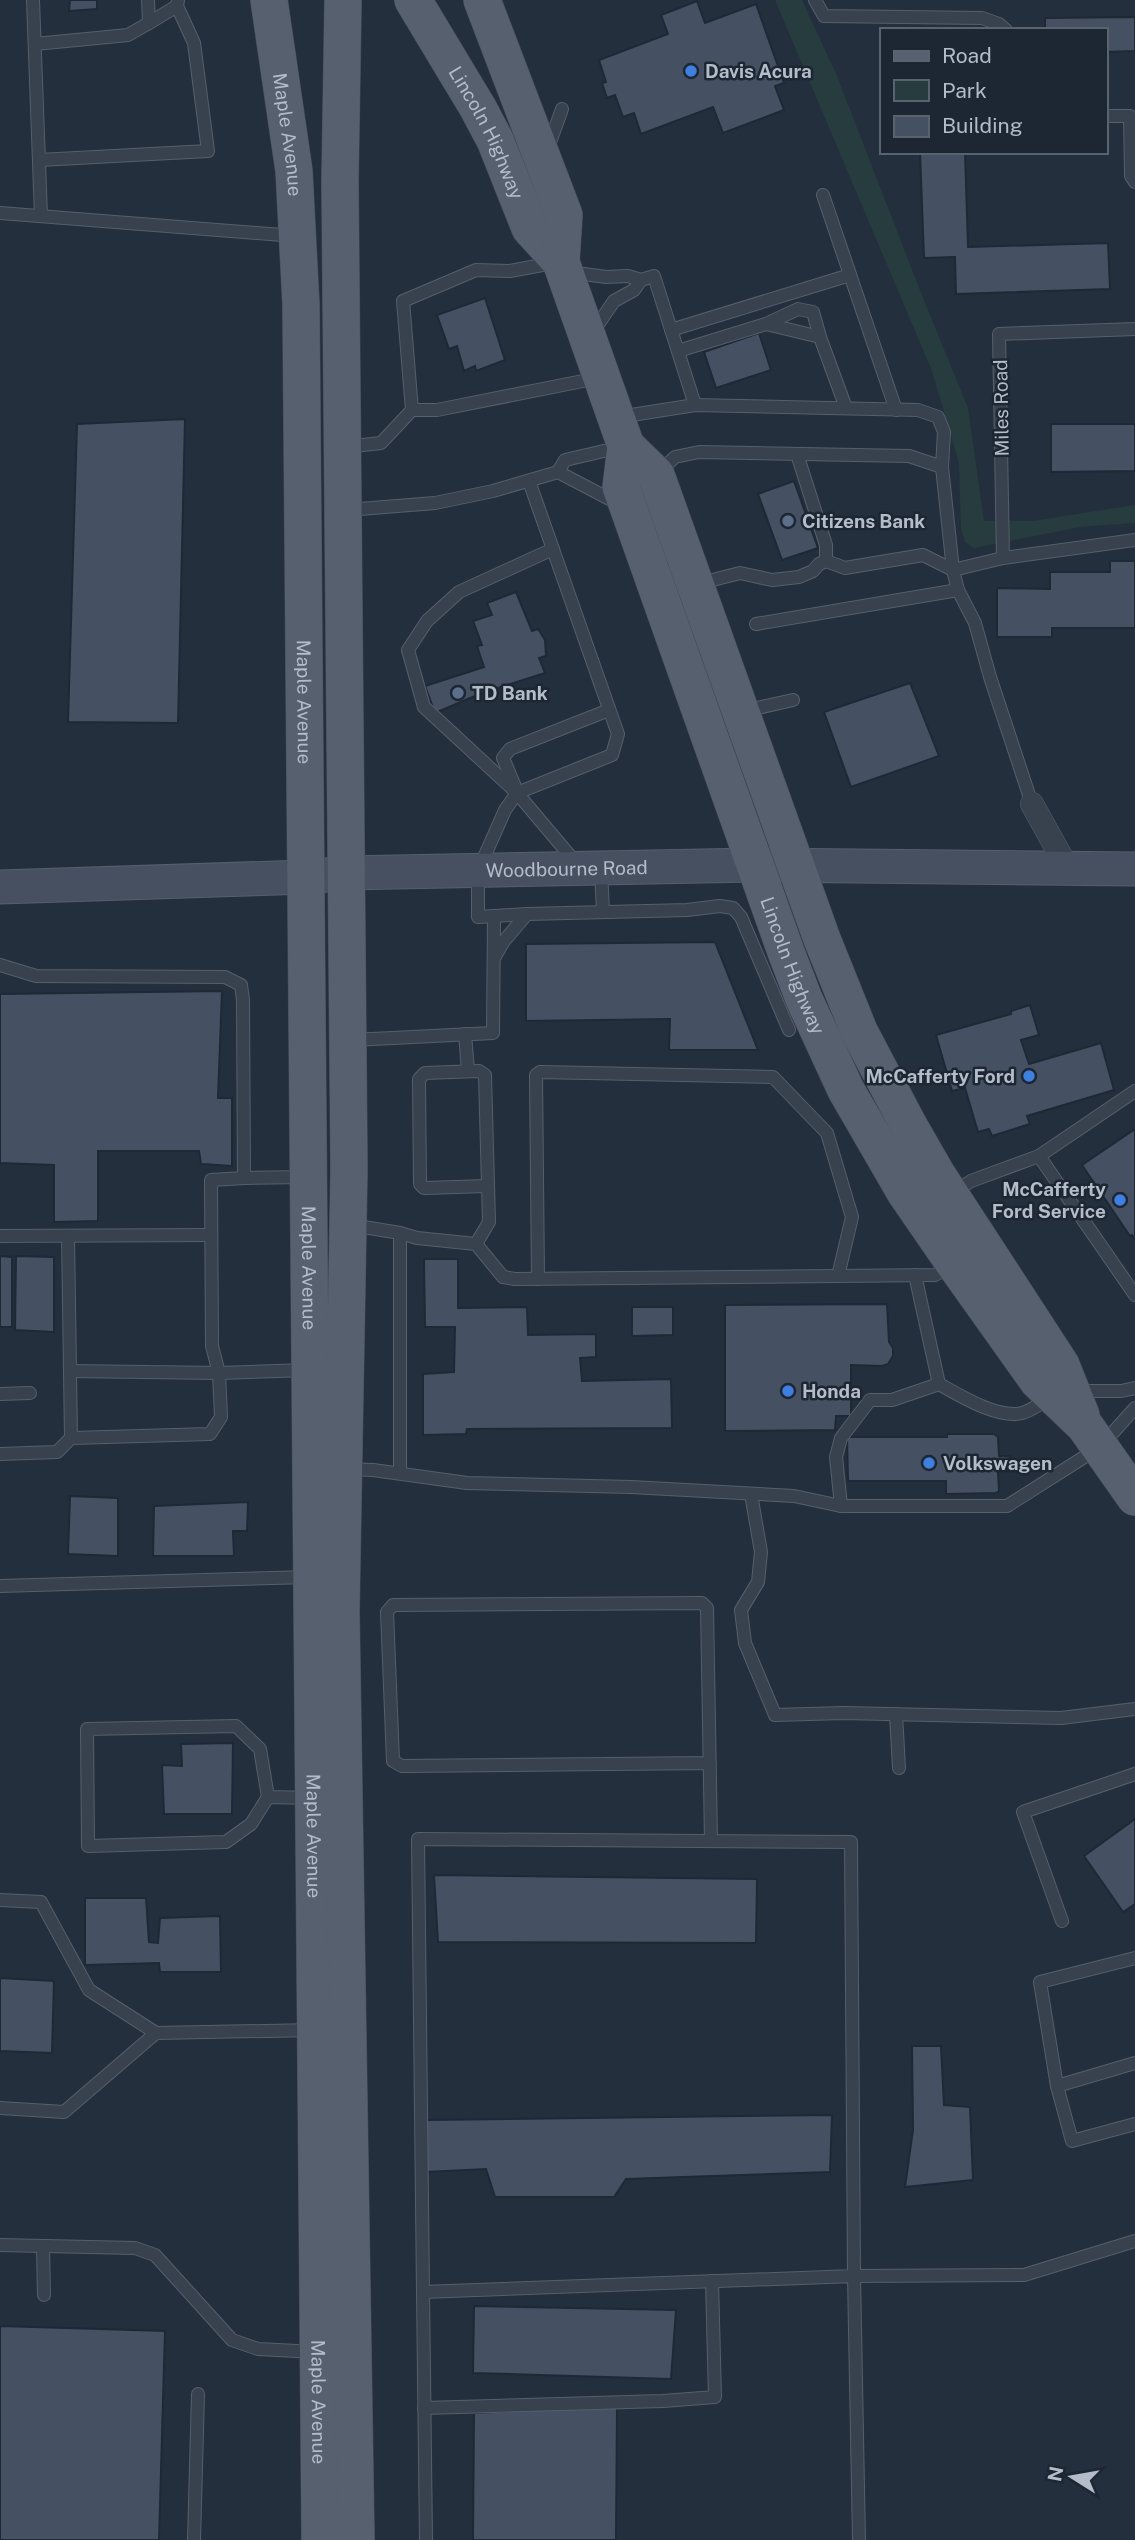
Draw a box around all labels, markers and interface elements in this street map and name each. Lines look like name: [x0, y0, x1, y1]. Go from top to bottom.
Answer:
legend: [880, 28, 1107, 154]
text: Road: [942, 43, 992, 68]
place label: Davis Acura: [705, 60, 812, 82]
street label: Lincoln Highway: [444, 62, 528, 202]
marker: Davis Acura: [683, 63, 699, 79]
street label: Maple Avenue: [269, 71, 306, 197]
text: Park: [942, 78, 987, 103]
text: Building: [942, 113, 1023, 138]
street label: Miles Road: [989, 359, 1013, 457]
place label: Citizens Bank: [802, 510, 925, 532]
marker: Citizens Bank: [780, 513, 796, 529]
street label: Maple Avenue: [293, 640, 316, 764]
place label: TD Bank: [472, 682, 548, 704]
marker: TD Bank: [450, 685, 466, 701]
street label: Woodbourne Road: [485, 856, 648, 881]
street label: Lincoln Highway: [756, 894, 830, 1038]
place label: McCafferty Ford: [866, 1065, 1015, 1087]
marker: McCafferty Ford: [1021, 1068, 1037, 1084]
place label: McCafferty Ford Service: [992, 1178, 1106, 1222]
marker: McCafferty Ford Service: [1112, 1192, 1128, 1208]
street label: Maple Avenue: [298, 1206, 321, 1330]
place label: Honda: [802, 1380, 861, 1402]
marker: Honda: [780, 1383, 796, 1399]
place label: Volkswagen: [943, 1452, 1052, 1474]
marker: Volkswagen: [921, 1455, 937, 1471]
street label: Maple Avenue: [302, 1774, 326, 1898]
street label: Maple Avenue: [307, 2340, 330, 2464]
north arrow: [1037, 2442, 1107, 2512]
text: N: [1043, 2464, 1068, 2483]

